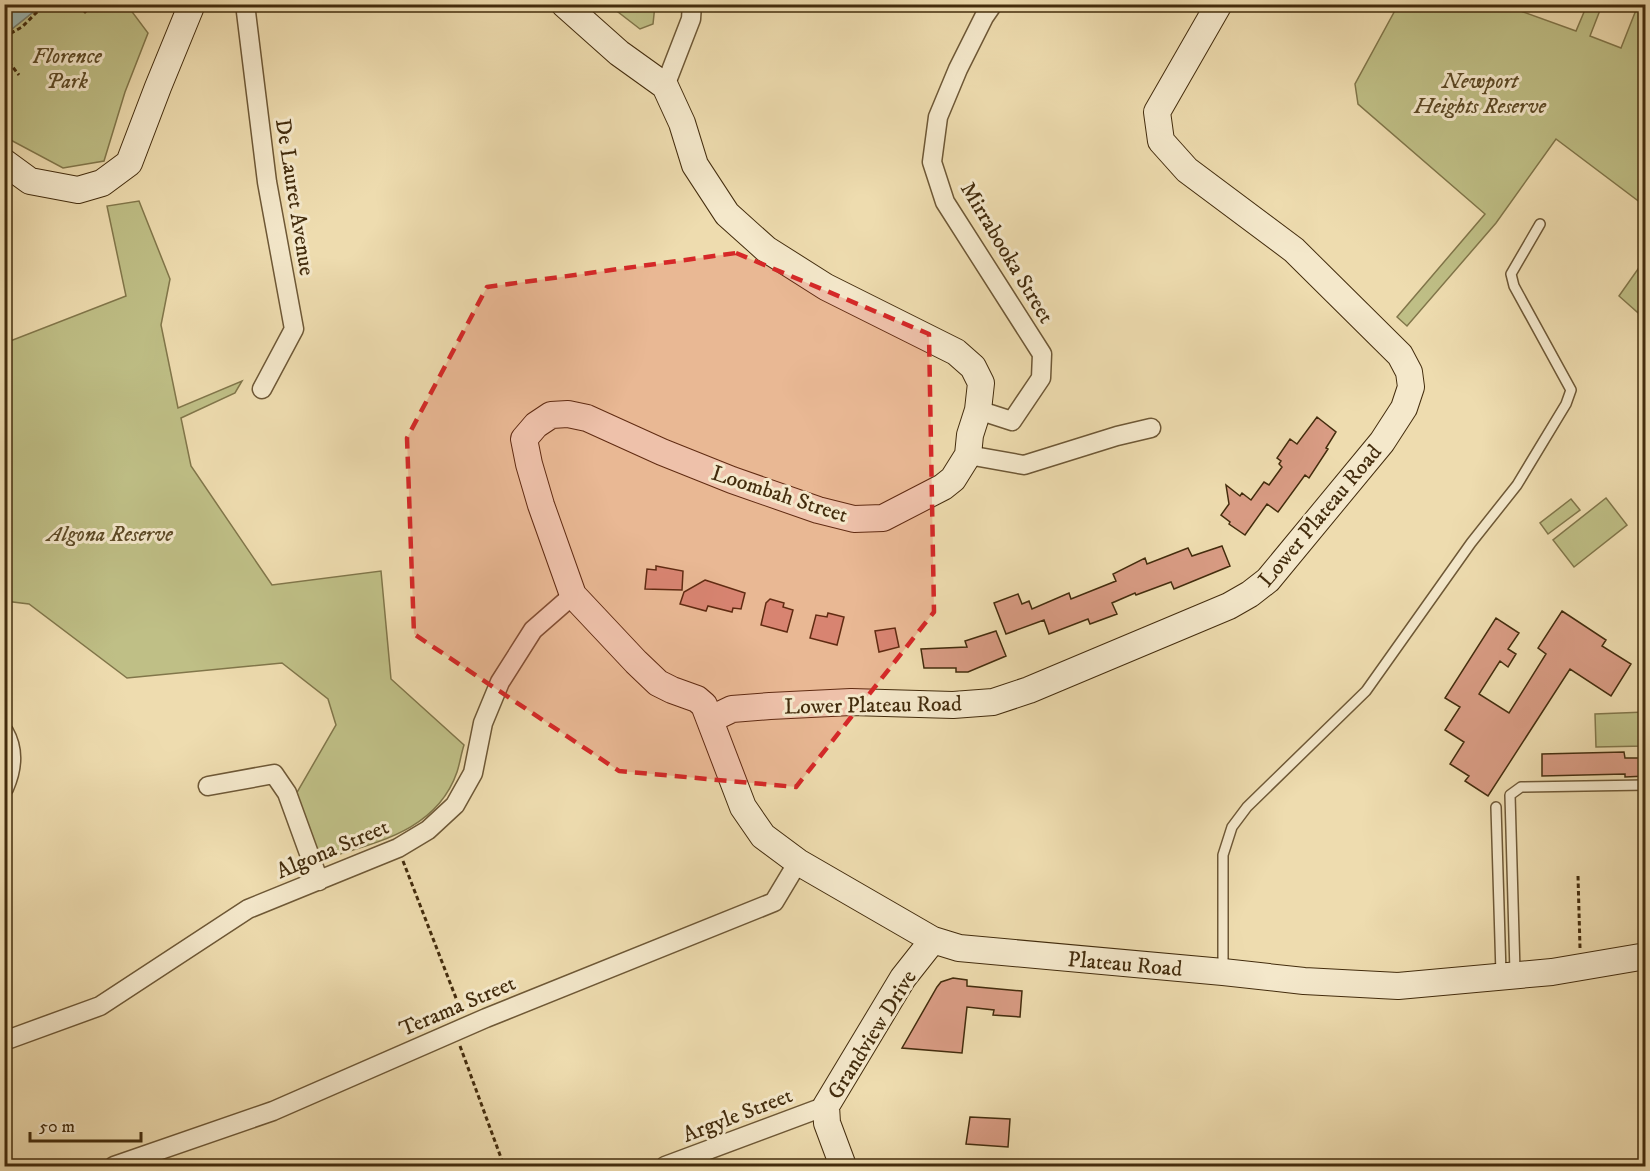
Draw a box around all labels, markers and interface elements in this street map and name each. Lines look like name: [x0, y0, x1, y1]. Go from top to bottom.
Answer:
park label: Florence Park: [32, 43, 102, 95]
park label: Newport Heights Reserve: [1413, 68, 1547, 120]
street label: De Lauret Avenue: [269, 117, 320, 278]
street label: Mirrabooka Street: [954, 177, 1060, 328]
street label: Lower Plateau Road: [1253, 439, 1388, 593]
street label: Loombah Street: [708, 460, 851, 529]
park label: Algona Reserve: [44, 521, 173, 548]
street label: Lower Plateau Road: [784, 690, 962, 721]
street label: Algona Street: [272, 814, 393, 885]
street label: Plateau Road: [1066, 946, 1183, 983]
street label: Grandview Drive: [822, 965, 923, 1104]
street label: Terama Street: [395, 970, 520, 1043]
street label: Argyle Street: [679, 1082, 796, 1149]
scale bar: [30, 1105, 141, 1143]
text: 50 m: [39, 1116, 75, 1138]

